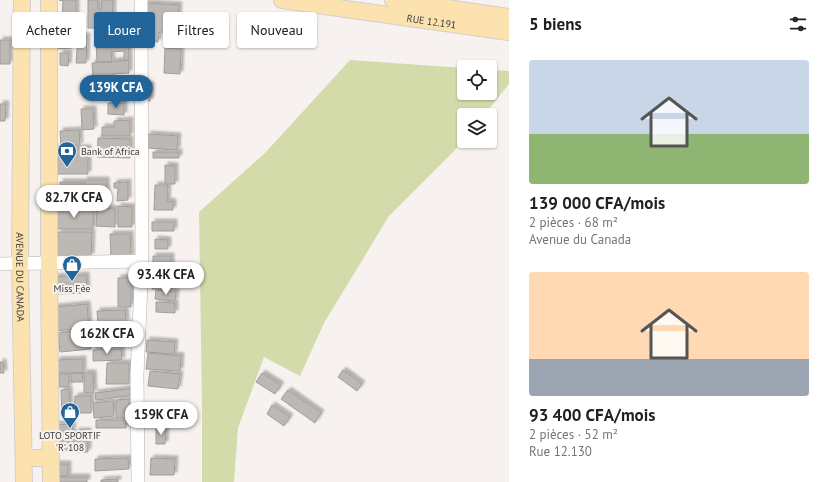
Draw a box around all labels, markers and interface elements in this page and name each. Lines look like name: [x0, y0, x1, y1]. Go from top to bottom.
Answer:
chip: Acheter: [12, 12, 86, 48]
chip: Louer: [94, 12, 155, 48]
chip: Filtres: [163, 12, 229, 48]
chip: Nouveau: [237, 12, 317, 48]
street label: RUE 12.191: [406, 12, 457, 31]
text: 5 biens: [529, 13, 582, 35]
icon: filters: [787, 13, 809, 35]
map controls: [457, 60, 497, 148]
button: locate: [457, 60, 497, 100]
pin: 139K CFA: [75, 75, 157, 109]
text: 139K CFA: [89, 79, 143, 96]
icon: home: [633, 86, 705, 158]
button: layers: [457, 108, 497, 148]
bank icon: Bank of Africa: [56, 140, 78, 168]
place label: Bank of Africa: [81, 145, 140, 158]
pin: 82.7K CFA: [28, 185, 120, 219]
text: 82.7K CFA: [45, 189, 103, 206]
text: 139 000 CFA/mois: [529, 192, 665, 214]
text: 2 pièces · 68 m²: [529, 214, 618, 231]
text: Avenue du Canada: [529, 231, 631, 248]
street label: AVENUE DU CANADA: [13, 232, 27, 322]
shop icon: Miss Fée: [61, 254, 83, 282]
pin: 93.4K CFA: [120, 262, 212, 296]
text: 93.4K CFA: [137, 266, 195, 283]
place label: Miss Fée: [54, 282, 90, 295]
icon: home: [633, 298, 705, 370]
pin: 162K CFA: [66, 321, 148, 355]
text: 162K CFA: [80, 325, 134, 342]
shop icon: LOTO SPORTIF 'R' 108: [59, 401, 81, 429]
pin: 159K CFA: [120, 402, 202, 436]
text: 93 400 CFA/mois: [529, 404, 656, 426]
text: 159K CFA: [134, 406, 188, 423]
text: 2 pièces · 52 m²: [529, 426, 618, 443]
place label: LOTO SPORTIF 'R' 108: [39, 429, 101, 454]
text: Rue 12.130: [529, 443, 592, 460]

